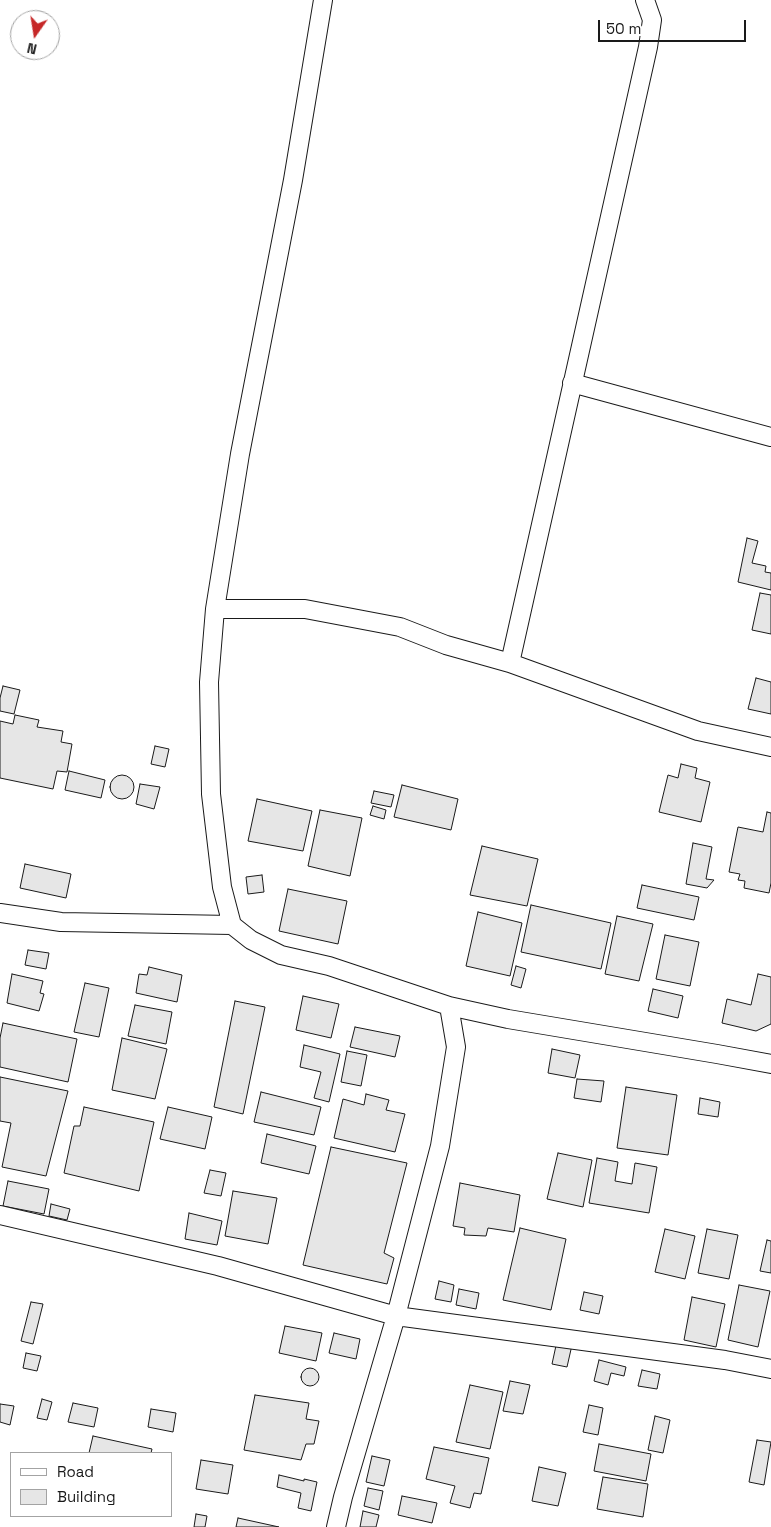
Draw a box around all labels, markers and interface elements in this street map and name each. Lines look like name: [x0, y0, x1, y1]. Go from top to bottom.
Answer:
north arrow: [10, 10, 60, 60]
scale bar: [601, 10, 748, 42]
text: 50 m: [606, 19, 641, 38]
text: N: [25, 39, 38, 58]
legend: [10, 1452, 172, 1517]
text: Road: [57, 1462, 94, 1481]
text: Building: [57, 1487, 116, 1506]

